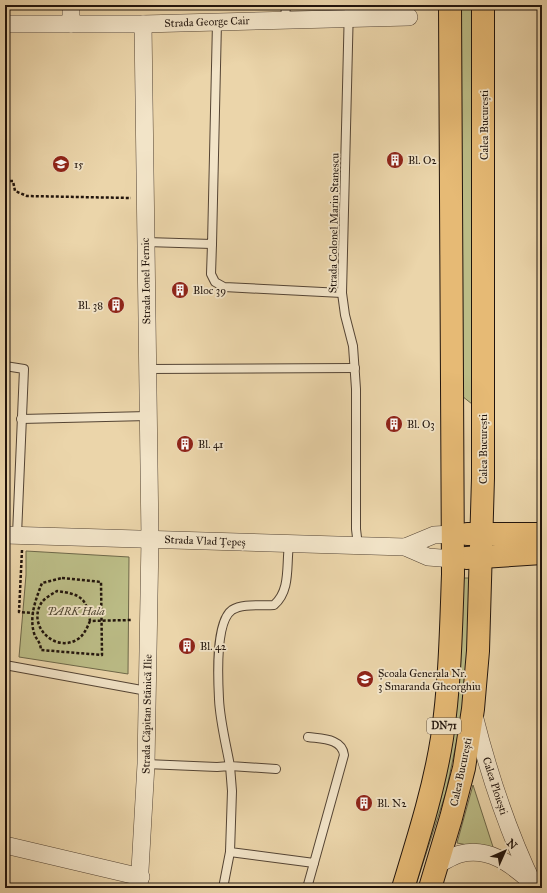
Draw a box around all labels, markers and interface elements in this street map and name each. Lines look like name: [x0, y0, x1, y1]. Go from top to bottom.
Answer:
street label: Strada George Cair: [164, 14, 251, 30]
street label: Calea București: [478, 90, 491, 160]
building icon: Bl. O2: [385, 150, 405, 170]
street label: Strada Colonel Marin Stanescu: [326, 153, 342, 293]
school or university icon: 15: [51, 154, 71, 174]
place label: Bl. O2: [408, 154, 437, 167]
place label: 15: [74, 158, 83, 171]
street label: Strada Ionel Fernic: [139, 237, 153, 324]
building icon: Bloc 39: [170, 280, 190, 300]
place label: Bloc 39: [193, 284, 226, 297]
building icon: Bl. 38: [106, 295, 126, 315]
place label: Bl. 38: [78, 299, 103, 312]
building icon: Bl. O3: [384, 414, 404, 434]
street label: Calea București: [477, 414, 490, 484]
place label: Bl. O3: [407, 418, 435, 431]
building icon: Bl. 41: [175, 434, 195, 454]
place label: Bl. 41: [198, 438, 223, 451]
street label: Strada Vlad Țepeș: [164, 533, 246, 549]
park label: PARK Hala: [47, 605, 105, 618]
building icon: Bl. 42: [177, 636, 197, 656]
place label: Bl. 42: [200, 640, 227, 653]
street label: Strada Căpitan Stănică Ilie: [139, 654, 155, 774]
place label: Școala Generala Nr. 3 Smaranda Gheorghiu: [378, 667, 481, 693]
school or university icon: Școala Generala Nr. 3 Smaranda Gheorghiu: [355, 669, 375, 689]
road number: DN71: [427, 718, 461, 734]
street label: Calea București: [447, 736, 475, 808]
street label: Calea Ploiești: [480, 755, 510, 817]
building icon: Bl. N2: [354, 793, 374, 813]
place label: Bl. N2: [377, 797, 407, 810]
north arrow: [485, 831, 525, 871]
text: N: [504, 836, 520, 853]

